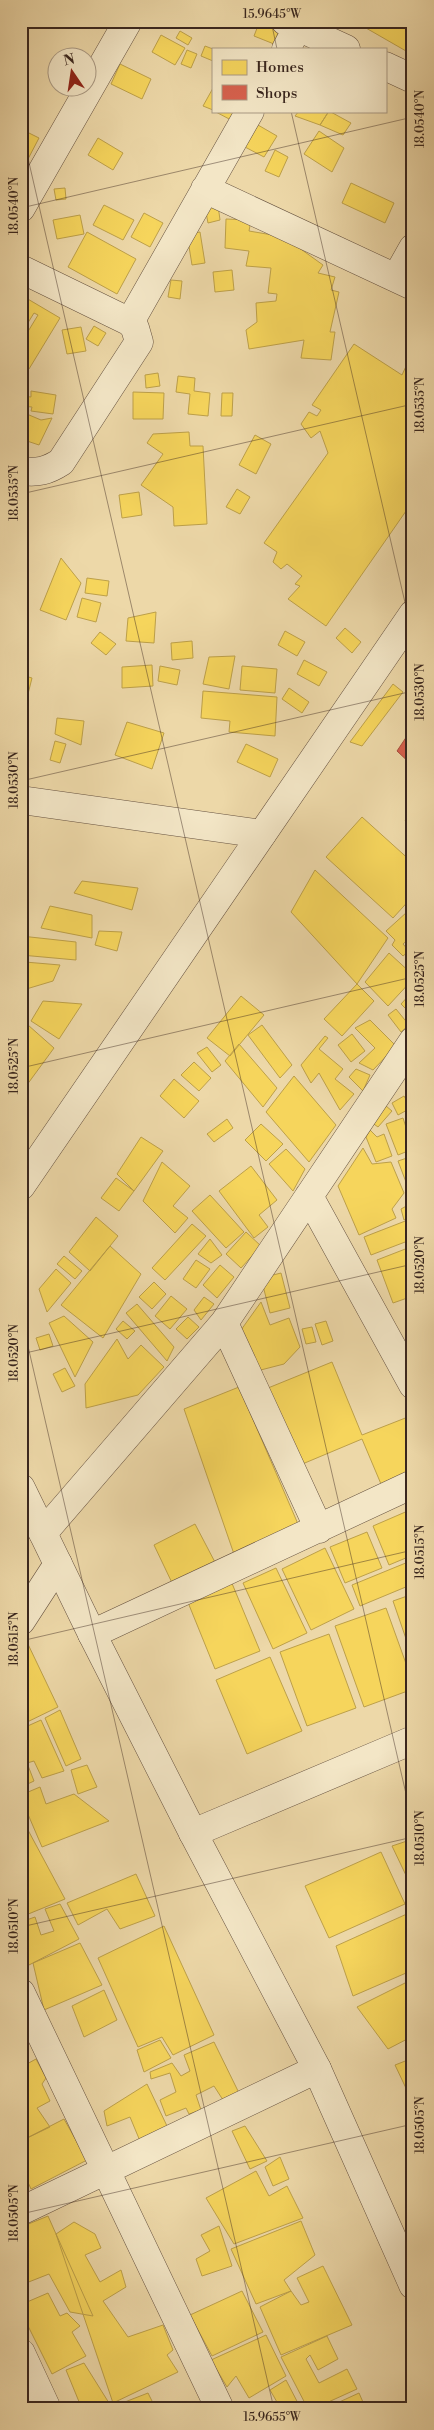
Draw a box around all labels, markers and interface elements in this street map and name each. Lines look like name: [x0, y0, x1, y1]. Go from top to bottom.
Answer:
text: 15.9645°W: [243, 7, 302, 22]
north arrow: [48, 48, 98, 98]
legend: [212, 48, 386, 112]
text: N: [62, 50, 77, 70]
text: Homes: [256, 58, 304, 77]
text: Shops: [256, 84, 297, 103]
text: 18.0540°N: [413, 90, 428, 148]
text: 18.0540°N: [7, 177, 22, 235]
text: 18.0535°N: [413, 377, 428, 433]
text: 18.0535°N: [7, 465, 22, 521]
text: 18.0530°N: [413, 663, 428, 721]
text: 18.0530°N: [7, 751, 22, 809]
text: 18.0525°N: [413, 951, 428, 1007]
text: 18.0525°N: [7, 1038, 22, 1094]
text: 18.0520°N: [413, 1236, 428, 1294]
text: 18.0520°N: [7, 1324, 22, 1382]
text: 18.0515°N: [413, 1525, 428, 1579]
text: 18.0515°N: [7, 1612, 22, 1666]
text: 18.0510°N: [413, 1810, 428, 1866]
text: 18.0510°N: [7, 1898, 22, 1954]
text: 18.0505°N: [413, 2096, 428, 2154]
text: 18.0505°N: [7, 2184, 22, 2242]
text: 15.9655°W: [243, 2410, 302, 2425]

